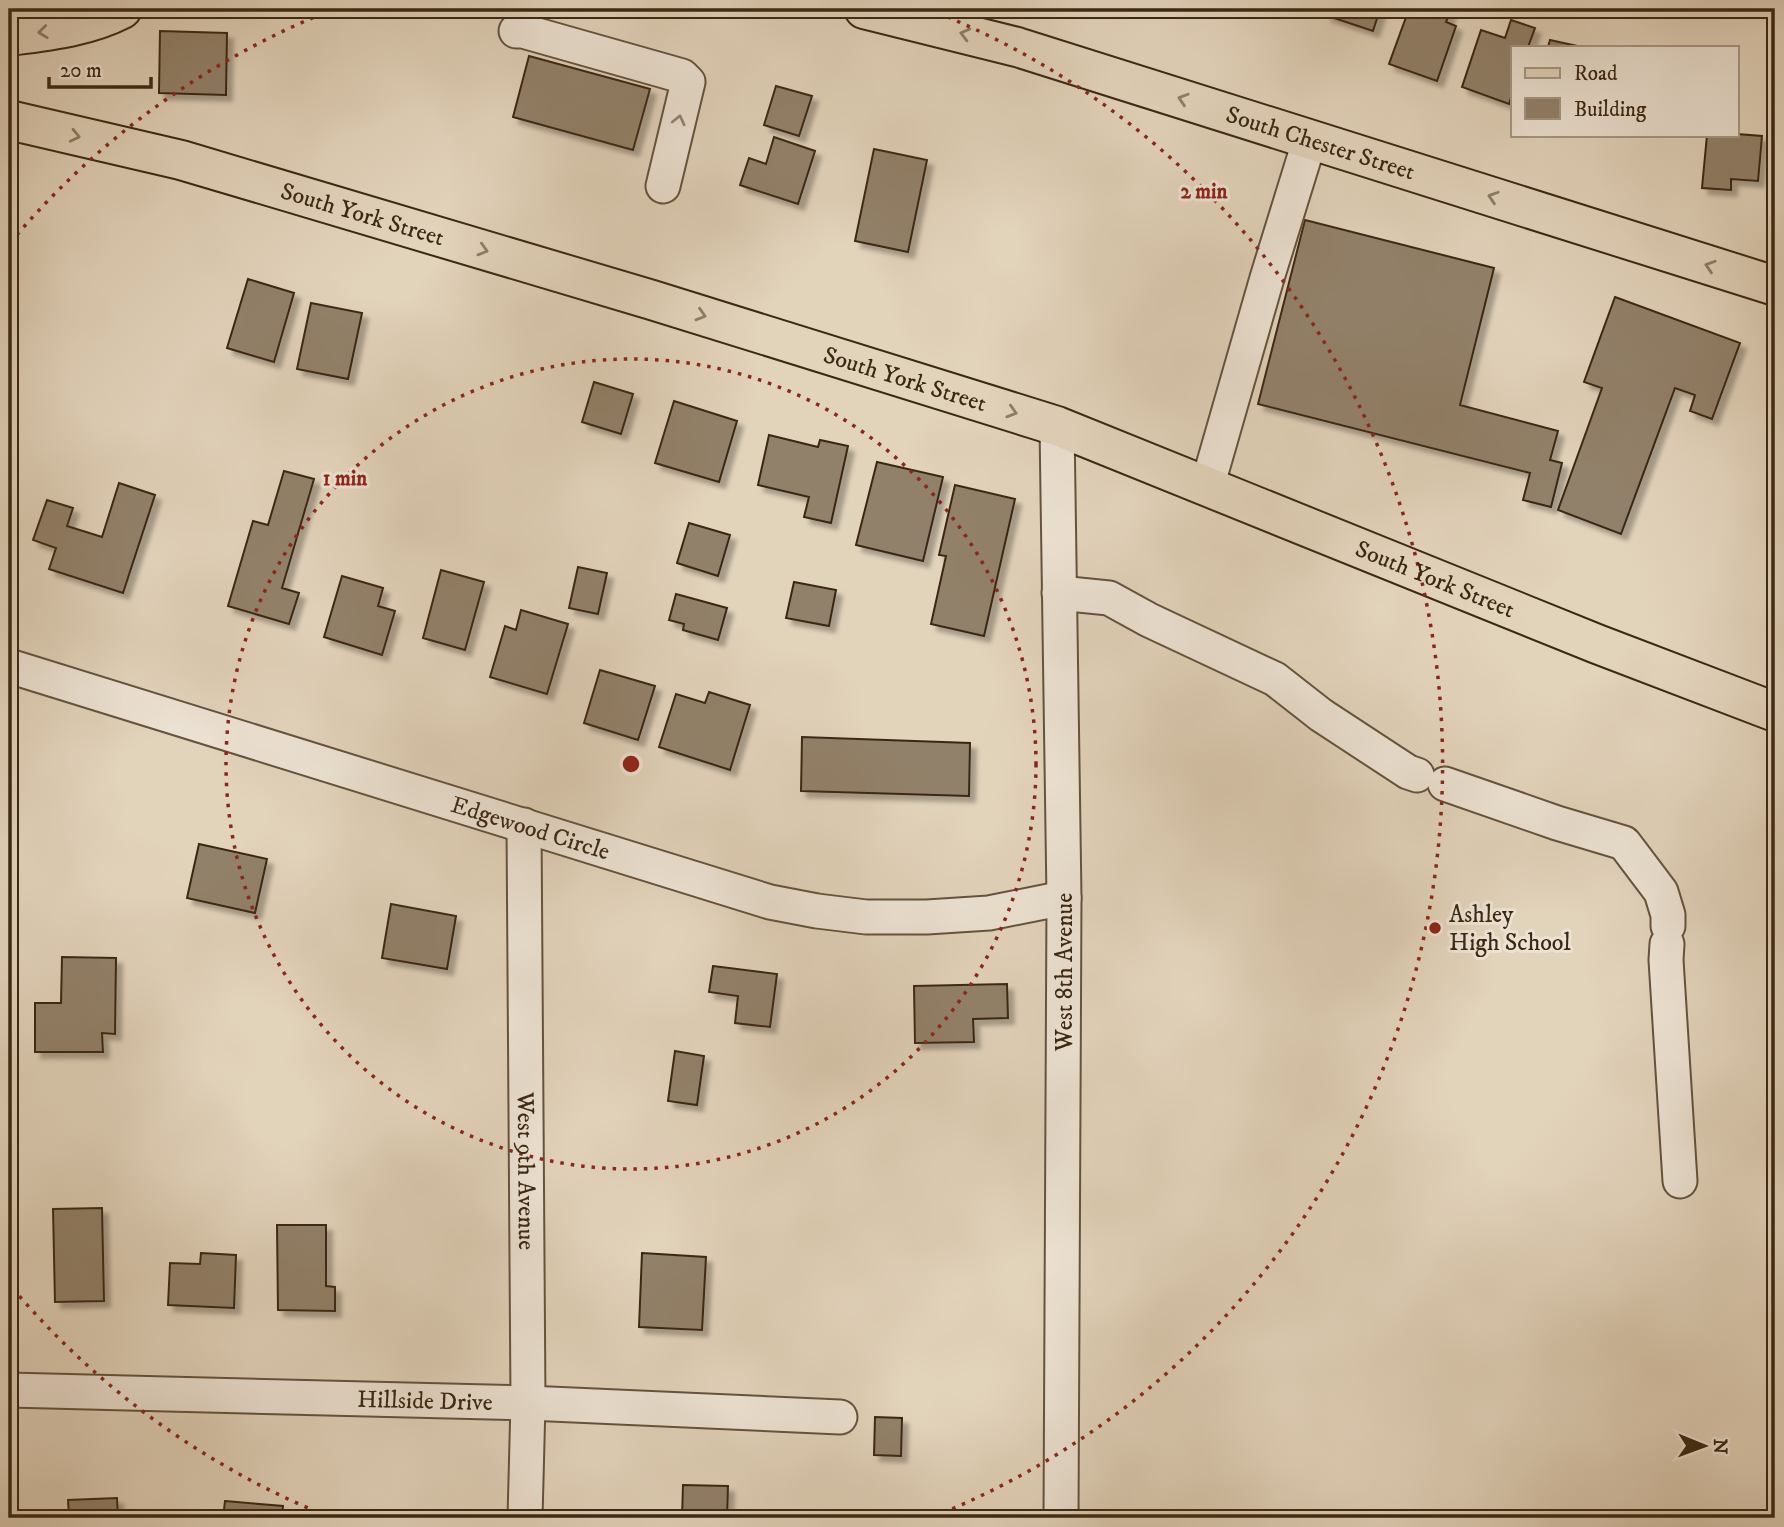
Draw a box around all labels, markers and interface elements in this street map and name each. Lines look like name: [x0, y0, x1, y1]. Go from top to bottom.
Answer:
one-way arrow: [37, 24, 48, 39]
one-way arrow: [959, 28, 971, 42]
scale bar: [49, 46, 150, 90]
legend: [1511, 46, 1738, 136]
text: 20 m: [60, 58, 102, 84]
text: Road: [1574, 61, 1618, 87]
one-way arrow: [1177, 93, 1190, 107]
text: Building: [1574, 97, 1647, 123]
street label: South Chester Street: [1222, 100, 1419, 188]
one-way arrow: [671, 114, 685, 126]
one-way arrow: [69, 127, 81, 142]
street label: South York Street: [277, 176, 448, 253]
text: 2 min: [1181, 179, 1229, 205]
one-way arrow: [1488, 191, 1500, 205]
one-way arrow: [477, 241, 489, 256]
one-way arrow: [1704, 259, 1716, 274]
one-way arrow: [694, 307, 707, 321]
street label: South York Street: [820, 340, 990, 419]
one-way arrow: [1005, 404, 1017, 418]
text: 1 min: [323, 466, 368, 492]
street label: South York Street: [1351, 534, 1519, 625]
centre of rings: [619, 752, 643, 776]
street label: Edgewood Circle: [447, 790, 613, 867]
street label: West 8th Avenue: [1050, 893, 1080, 1052]
place label: Ashley High School: [1449, 900, 1571, 958]
marker: Ashley High School: [1427, 920, 1443, 936]
street label: West 9th Avenue: [510, 1091, 541, 1250]
street label: Hillside Drive: [357, 1385, 493, 1418]
north arrow: [1668, 1412, 1738, 1482]
text: N: [1708, 1438, 1731, 1455]

